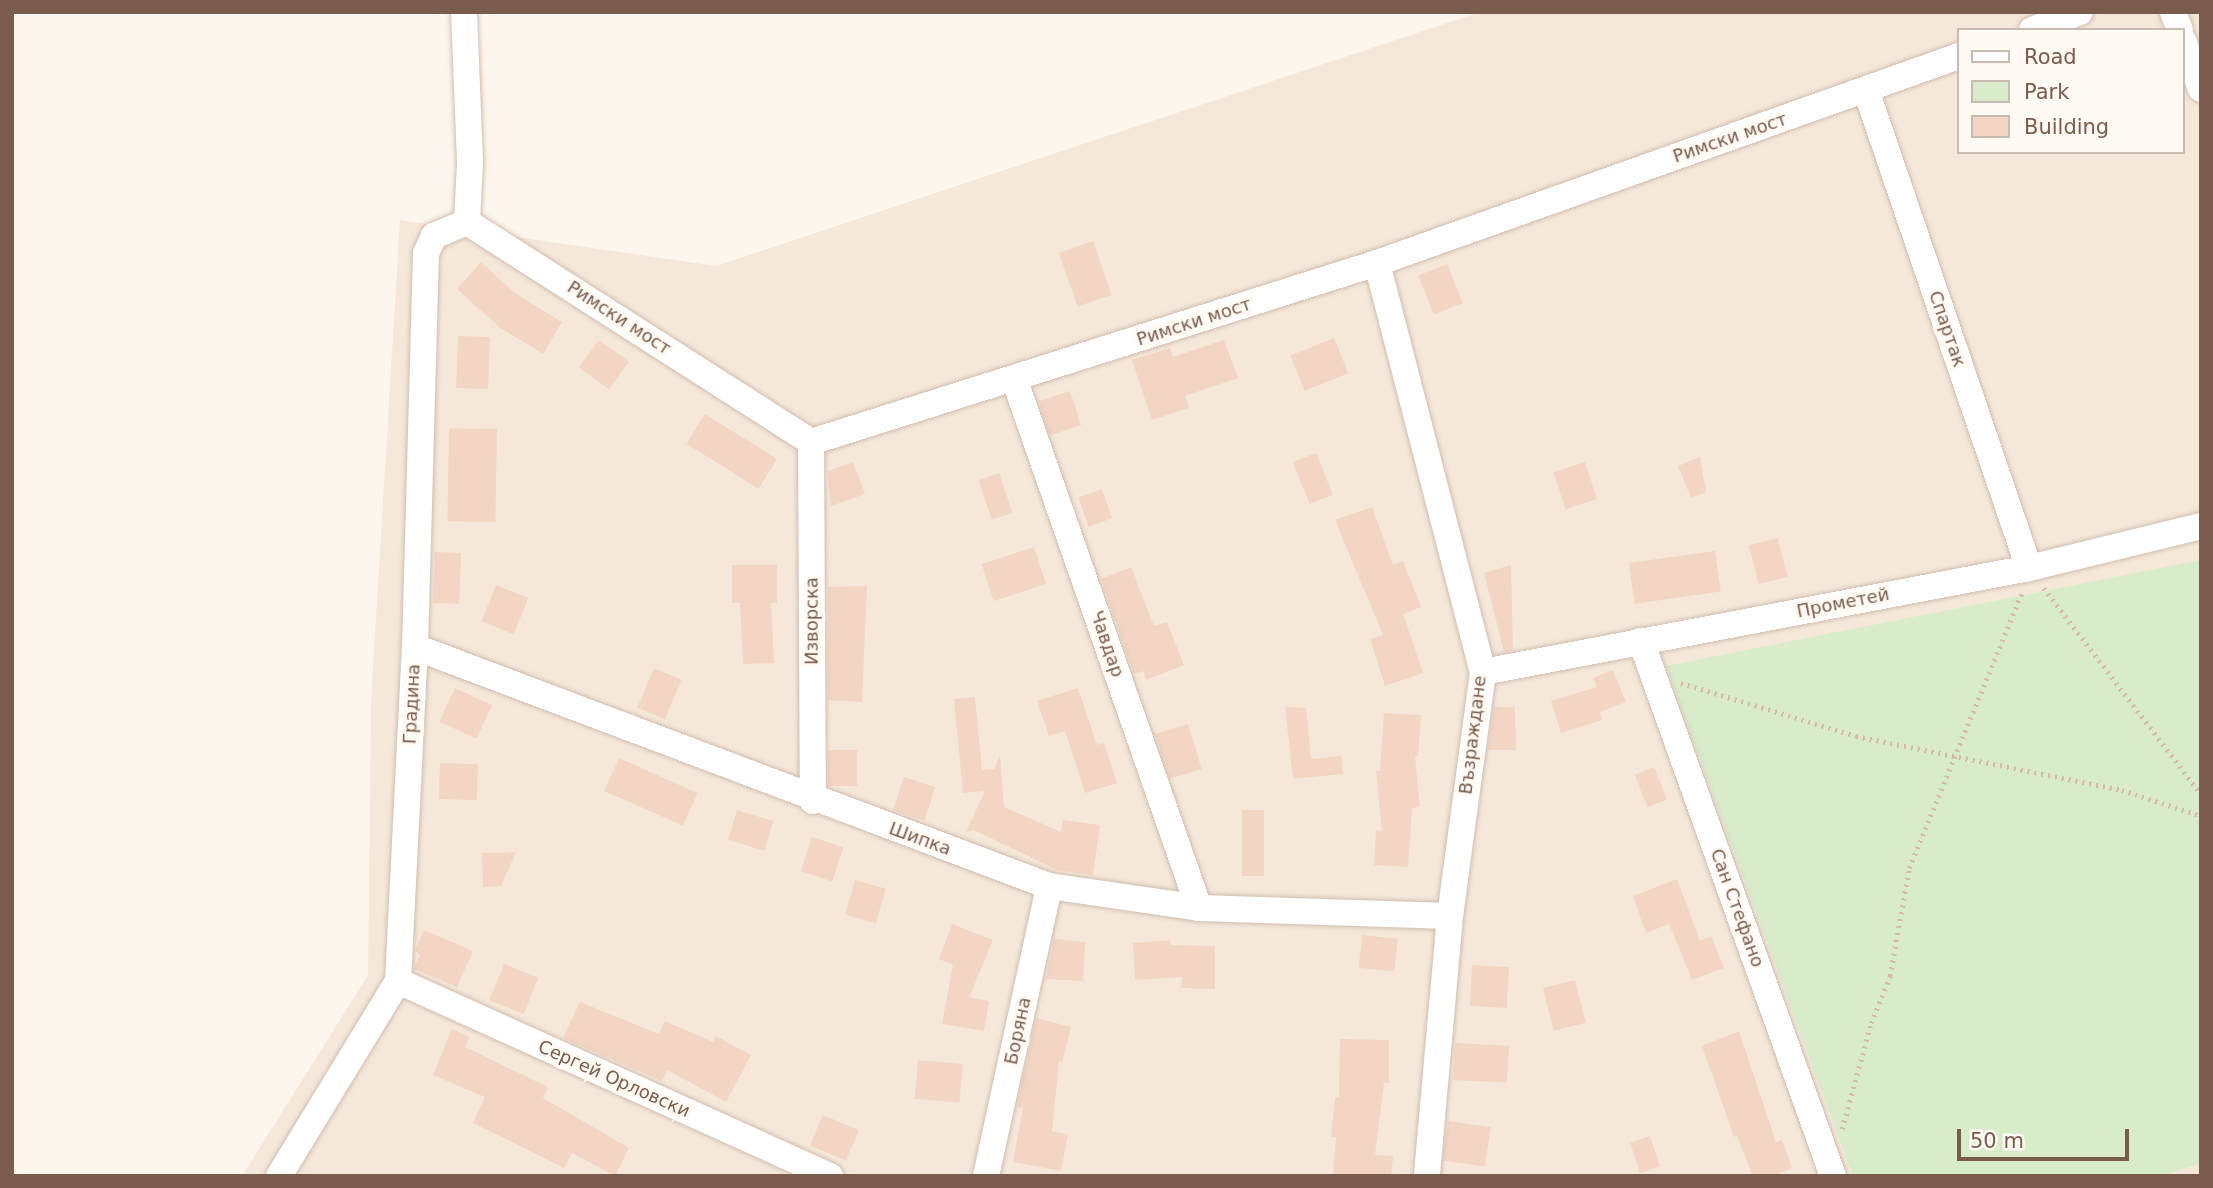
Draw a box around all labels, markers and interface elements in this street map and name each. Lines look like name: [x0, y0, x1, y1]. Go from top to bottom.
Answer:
legend: [1958, 28, 2185, 154]
text: Road: [2024, 45, 2077, 69]
text: Park: [2024, 80, 2069, 104]
street label: Римски мост: [1670, 108, 1790, 168]
text: Building: [2024, 115, 2109, 139]
street label: Римски мост: [563, 276, 675, 360]
street label: Спартак: [1924, 288, 1970, 370]
street label: Римски мост: [1134, 293, 1254, 351]
street label: Изворска: [801, 577, 823, 665]
street label: Прометей: [1795, 583, 1891, 623]
street label: Чавдар: [1086, 608, 1128, 680]
street label: Градина: [399, 663, 425, 745]
street label: Възраждане: [1455, 674, 1491, 796]
street label: Шипка: [886, 818, 954, 860]
street label: Сан Стефано: [1706, 846, 1768, 970]
street label: Боряна: [1000, 995, 1036, 1067]
street label: Сергей Орловски: [535, 1036, 693, 1122]
scale bar: [1961, 1114, 2132, 1158]
text: 50 m: [1970, 1129, 2024, 1153]

